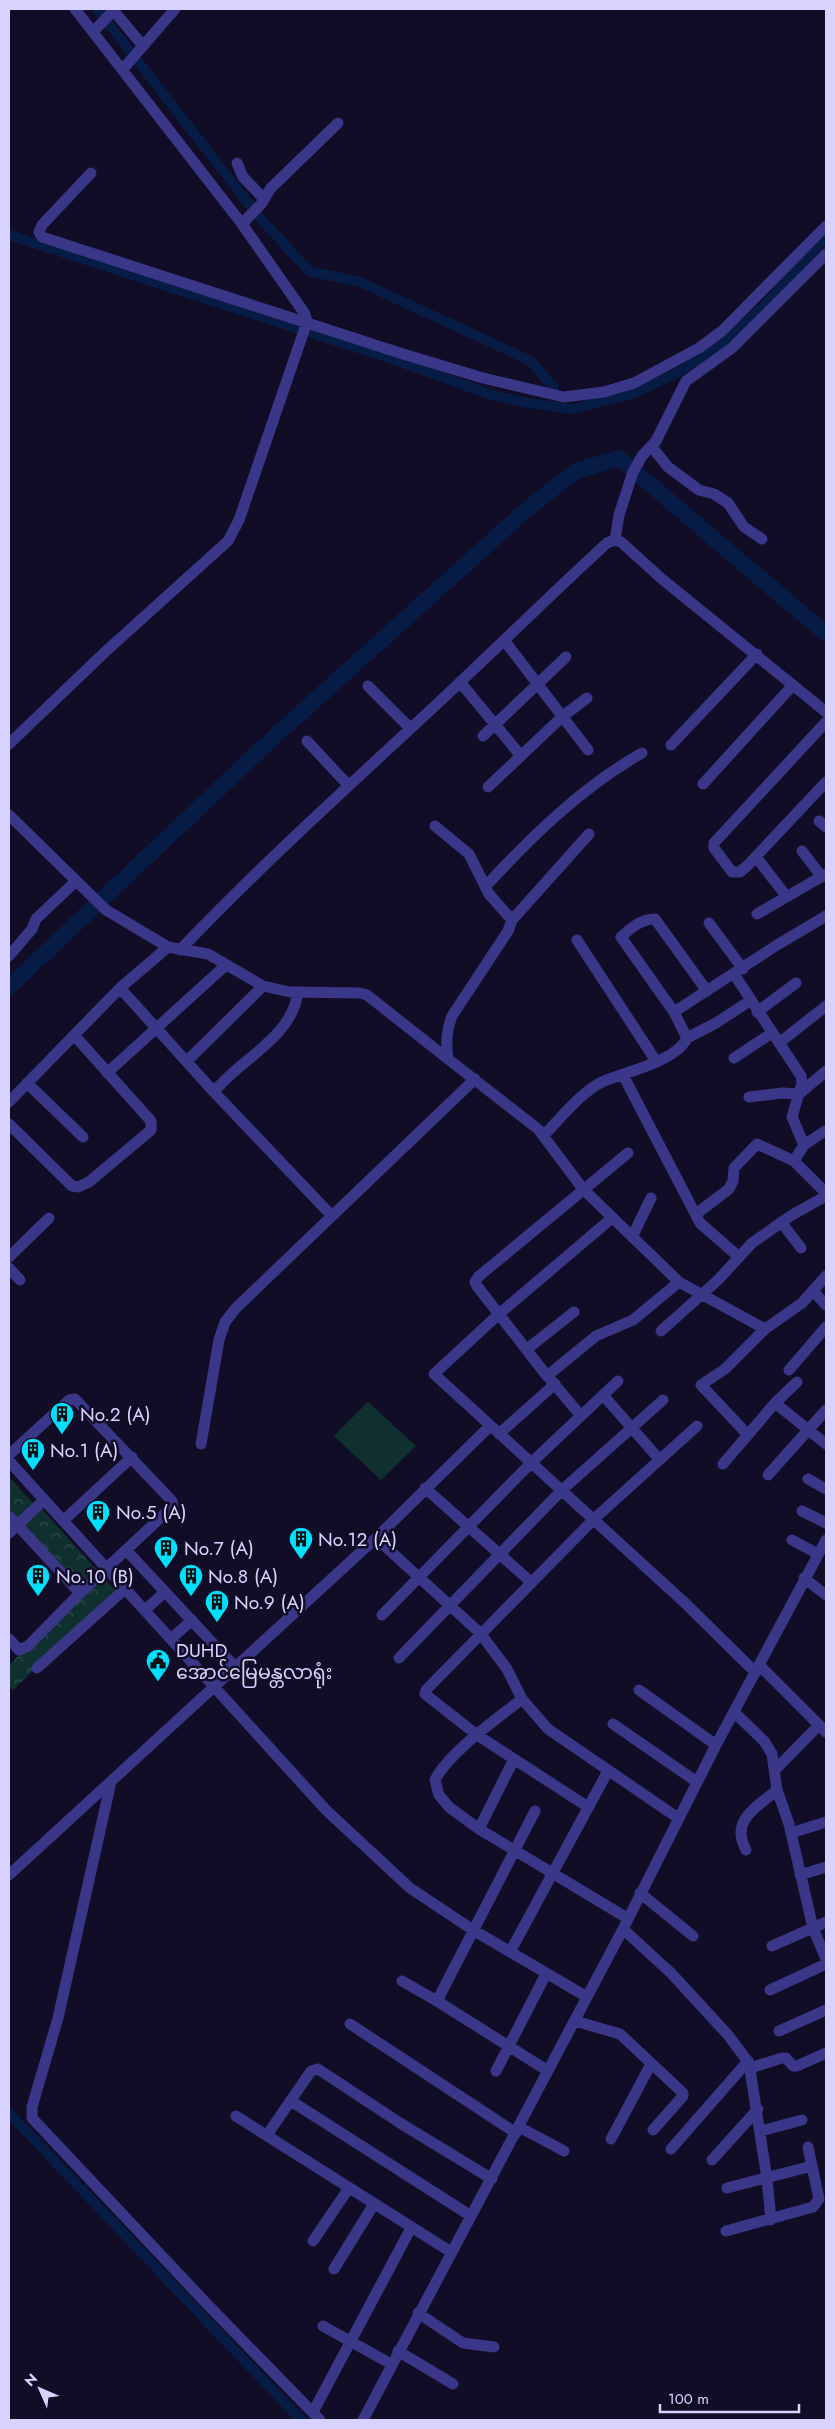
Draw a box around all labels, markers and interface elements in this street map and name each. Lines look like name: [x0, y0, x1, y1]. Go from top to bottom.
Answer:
building icon: No.2 (A): [49, 1401, 75, 1435]
place label: No.2 (A): [80, 1401, 151, 1428]
building icon: No.1 (A): [20, 1437, 46, 1471]
place label: No.1 (A): [50, 1437, 118, 1464]
building icon: No.5 (A): [85, 1499, 111, 1533]
place label: No.5 (A): [116, 1499, 187, 1526]
building icon: No.12 (A): [288, 1526, 314, 1560]
place label: No.12 (A): [318, 1526, 397, 1553]
building icon: No.7 (A): [153, 1535, 179, 1569]
place label: No.7 (A): [184, 1535, 254, 1562]
building icon: No.10 (B): [25, 1563, 51, 1597]
place label: No.10 (B): [56, 1563, 134, 1590]
building icon: No.8 (A): [178, 1563, 204, 1597]
place label: No.8 (A): [208, 1563, 278, 1590]
building icon: No.9 (A): [204, 1589, 230, 1623]
place label: No.9 (A): [234, 1589, 305, 1616]
place label: DUHD အောင်မြေမန္တလာရုံး: [176, 1637, 332, 1689]
public building icon: DUHD အောင်မြေမန္တလာရုံး: [145, 1648, 171, 1682]
north arrow: [15, 2364, 65, 2414]
text: N: [20, 2369, 42, 2391]
scale bar: [660, 2382, 799, 2414]
text: 100 m: [668, 2388, 709, 2410]

